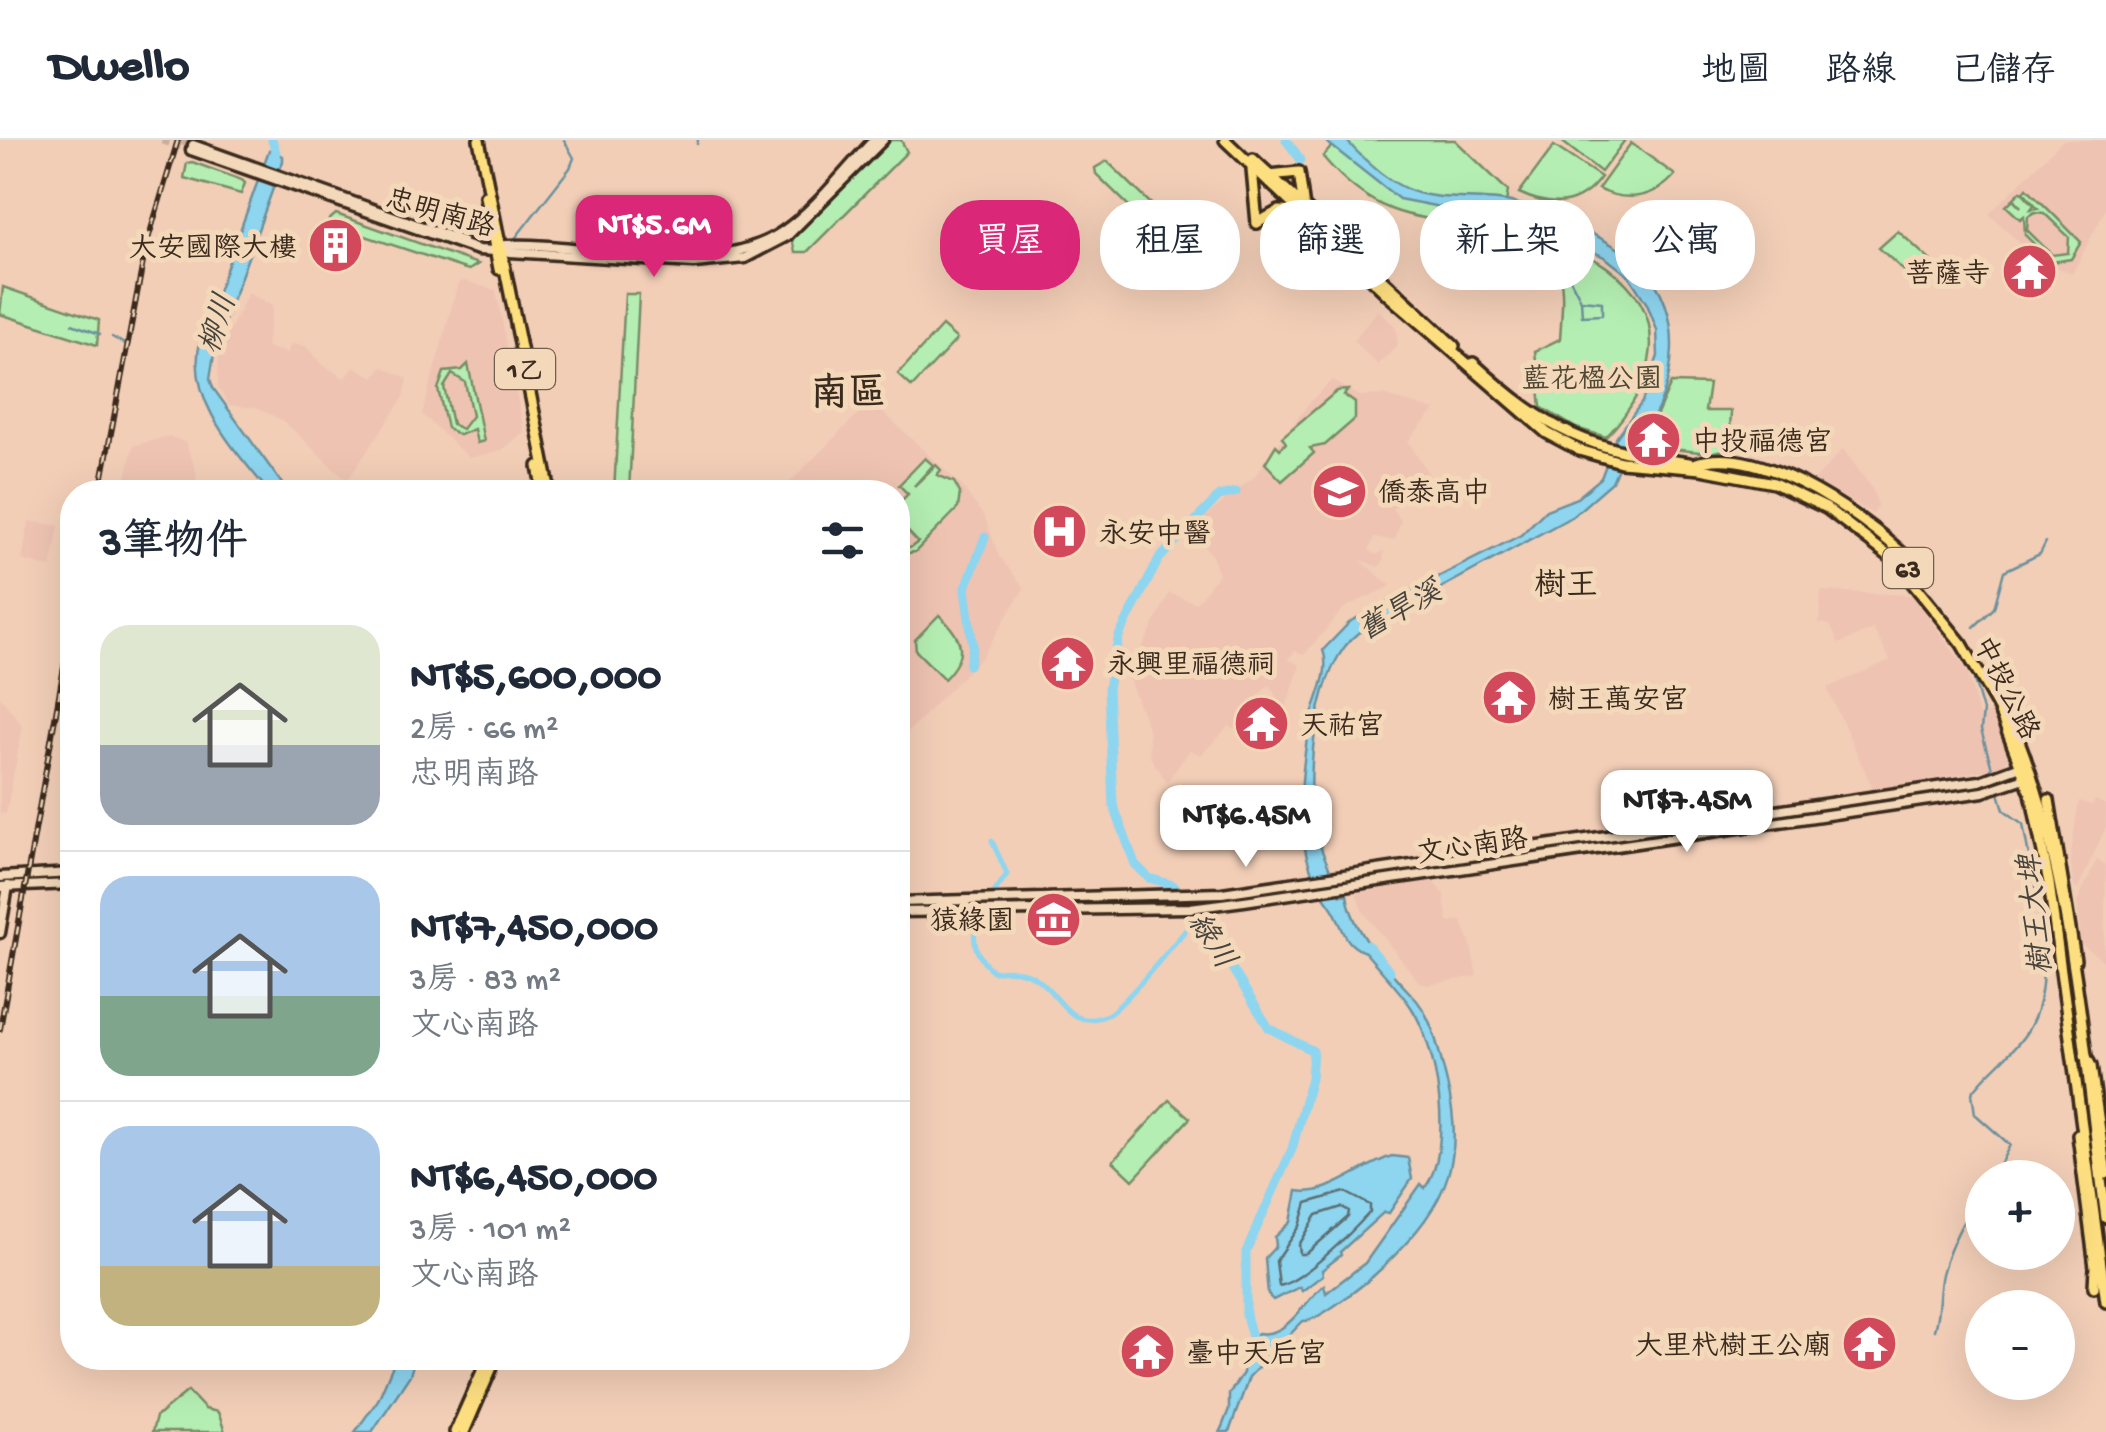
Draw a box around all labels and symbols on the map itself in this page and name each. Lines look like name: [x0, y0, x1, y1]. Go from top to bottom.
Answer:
street label: 忠明南路: [381, 182, 499, 247]
pin: NT$5.6M: [562, 195, 746, 280]
building icon: 大安國際大樓: [306, 216, 366, 276]
place label: 大安國際大樓: [129, 233, 297, 267]
temple icon: 菩薩寺: [1999, 242, 2059, 302]
place label: 菩薩寺: [1906, 258, 1990, 293]
water label: 柳川: [192, 289, 247, 358]
road number: 1乙: [495, 349, 555, 389]
park label: 藍花楹公園: [1522, 364, 1662, 398]
district label: 南區: [810, 372, 886, 419]
temple icon: 中投福德宮: [1623, 410, 1683, 470]
place label: 中投福德宮: [1692, 426, 1832, 461]
school or university icon: 僑泰高中: [1309, 461, 1369, 521]
place label: 僑泰高中: [1378, 477, 1490, 512]
hospital icon: 永安中醫: [1030, 502, 1090, 562]
place label: 永安中醫: [1099, 518, 1211, 553]
road number: 63: [1883, 548, 1933, 588]
district label: 樹王: [1534, 568, 1598, 607]
water label: 舊旱溪: [1352, 573, 1451, 650]
street label: 中投公路: [1964, 631, 2046, 746]
temple icon: 永興里福德祠: [1038, 633, 1098, 693]
place label: 永興里福德祠: [1107, 649, 1275, 684]
temple icon: 樹王萬安宮: [1479, 668, 1539, 728]
place label: 樹王萬安宮: [1548, 684, 1688, 719]
temple icon: 天祐宮: [1231, 694, 1291, 754]
place label: 天祐宮: [1300, 710, 1384, 745]
pin: NT$7.45M: [1584, 770, 1790, 855]
pin: NT$6.45M: [1143, 785, 1349, 870]
street label: 文心南路: [1415, 822, 1530, 873]
water label: 樹王大埤: [2012, 850, 2062, 976]
museum icon: 猿緣園: [1023, 889, 1083, 949]
place label: 猿緣園: [930, 906, 1014, 940]
water label: 綠川: [1178, 907, 1242, 978]
temple icon: 大里杙樹王公廟: [1840, 1314, 1900, 1374]
temple icon: 臺中天后宮: [1117, 1322, 1177, 1382]
place label: 大里杙樹王公廟: [1635, 1330, 1831, 1365]
place label: 臺中天后宮: [1186, 1338, 1326, 1373]

